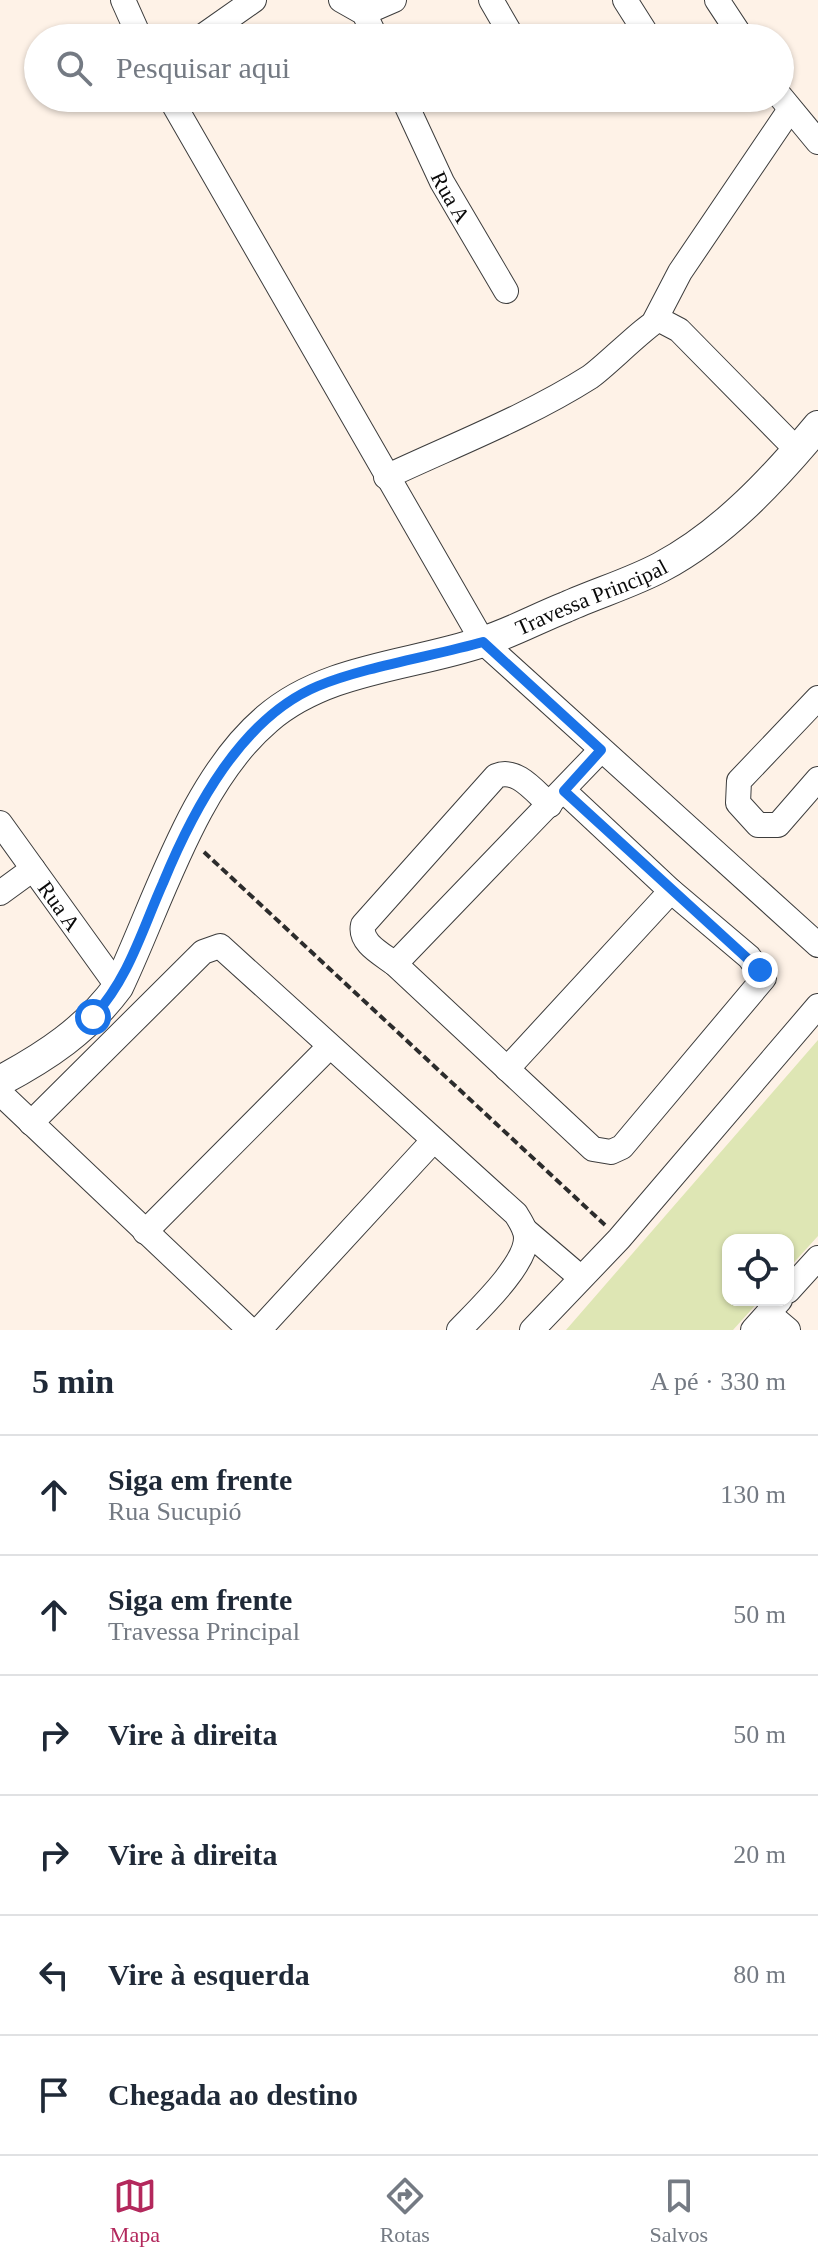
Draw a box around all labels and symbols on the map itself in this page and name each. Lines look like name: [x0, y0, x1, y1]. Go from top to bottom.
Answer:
street label: Rua A: [426, 167, 475, 228]
street label: Travessa Principal: [512, 554, 672, 641]
street label: Rua A: [33, 876, 86, 936]
route end: [742, 952, 778, 988]
route start: [75, 999, 111, 1035]

